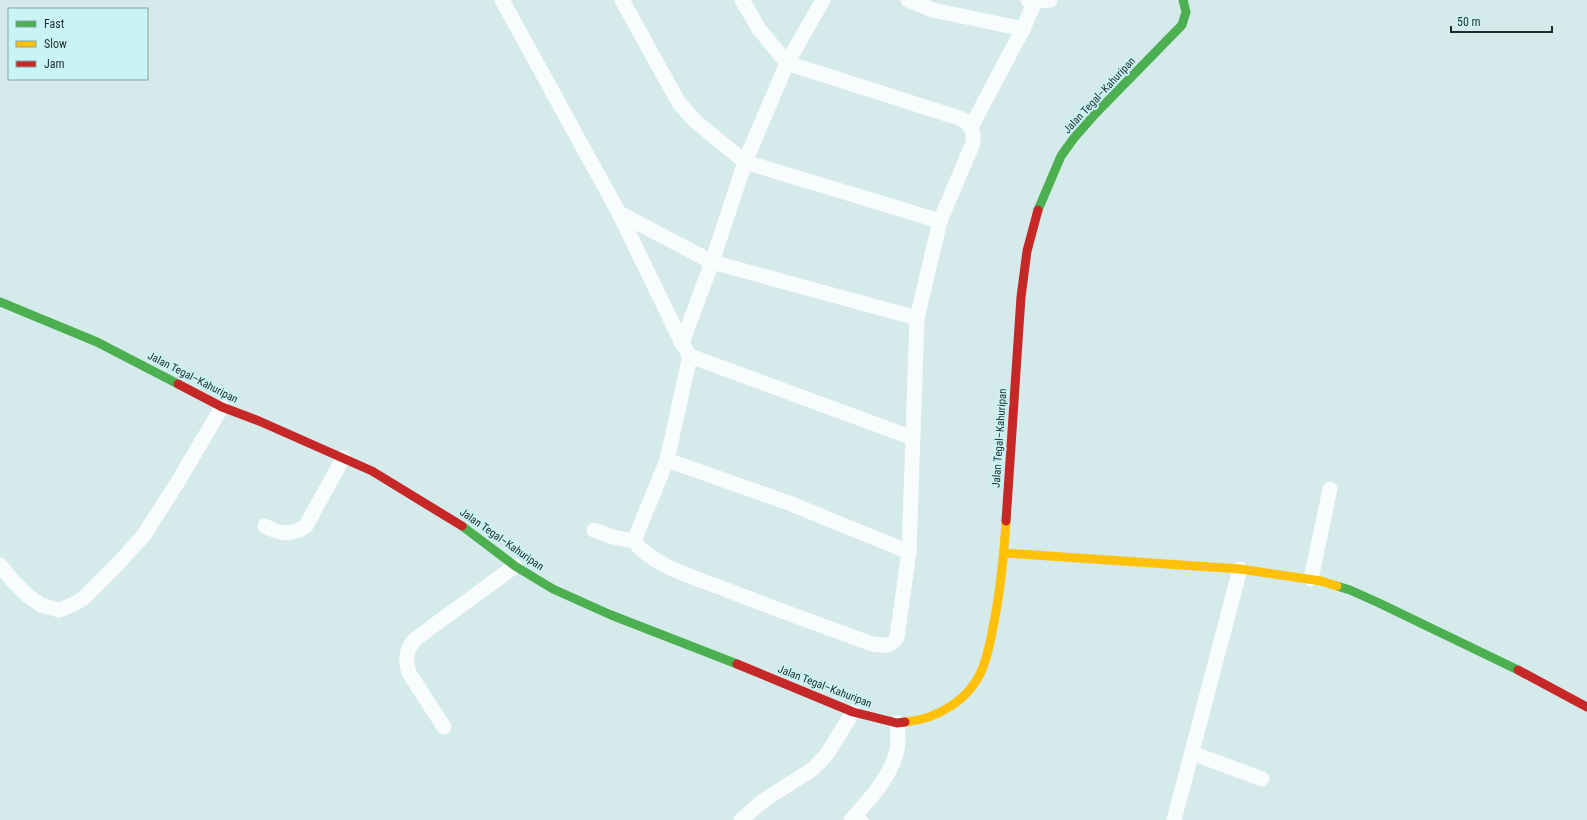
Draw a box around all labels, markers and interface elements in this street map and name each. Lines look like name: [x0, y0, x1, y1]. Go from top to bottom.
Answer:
legend: [8, 8, 148, 80]
scale bar: [1451, 8, 1552, 34]
text: 50 m: [1457, 15, 1481, 29]
text: Fast: [44, 17, 65, 31]
text: Slow: [44, 37, 67, 51]
street label: Jalan Tegal–Kahuripan: [1061, 54, 1138, 136]
text: Jam: [44, 57, 65, 71]
street label: Jalan Tegal–Kahuripan: [145, 349, 240, 406]
street label: Jalan Tegal–Kahuripan: [990, 388, 1009, 488]
street label: Jalan Tegal–Kahuripan: [457, 505, 546, 573]
street label: Jalan Tegal–Kahuripan: [776, 663, 874, 710]

